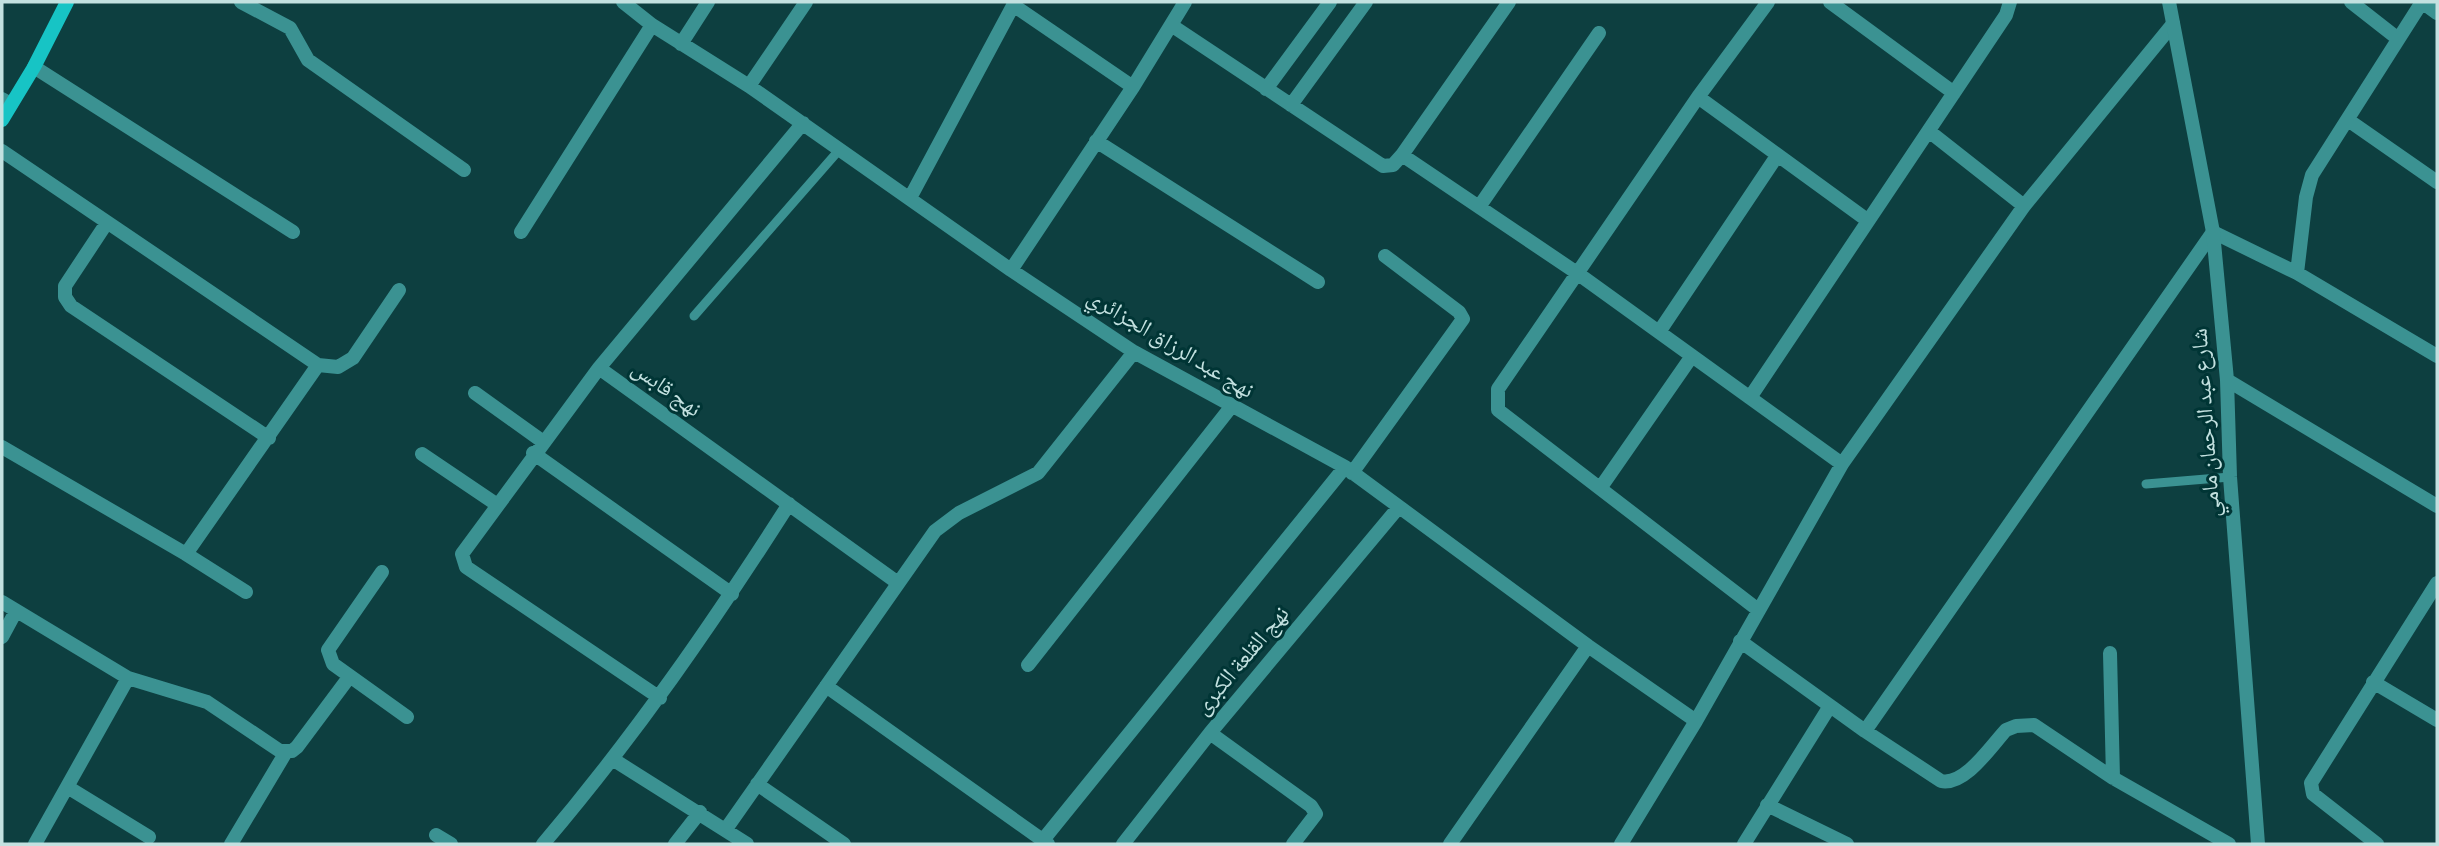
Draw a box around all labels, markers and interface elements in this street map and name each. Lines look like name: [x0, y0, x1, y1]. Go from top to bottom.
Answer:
street label: نهج عبد الرزاق الجزائري: [1080, 283, 1259, 408]
street label: شارع عبد الرحمان مامي: [2185, 327, 2230, 518]
street label: نهج قابس: [626, 354, 707, 423]
street label: نهج القلعة الكبرى: [1188, 600, 1295, 721]

